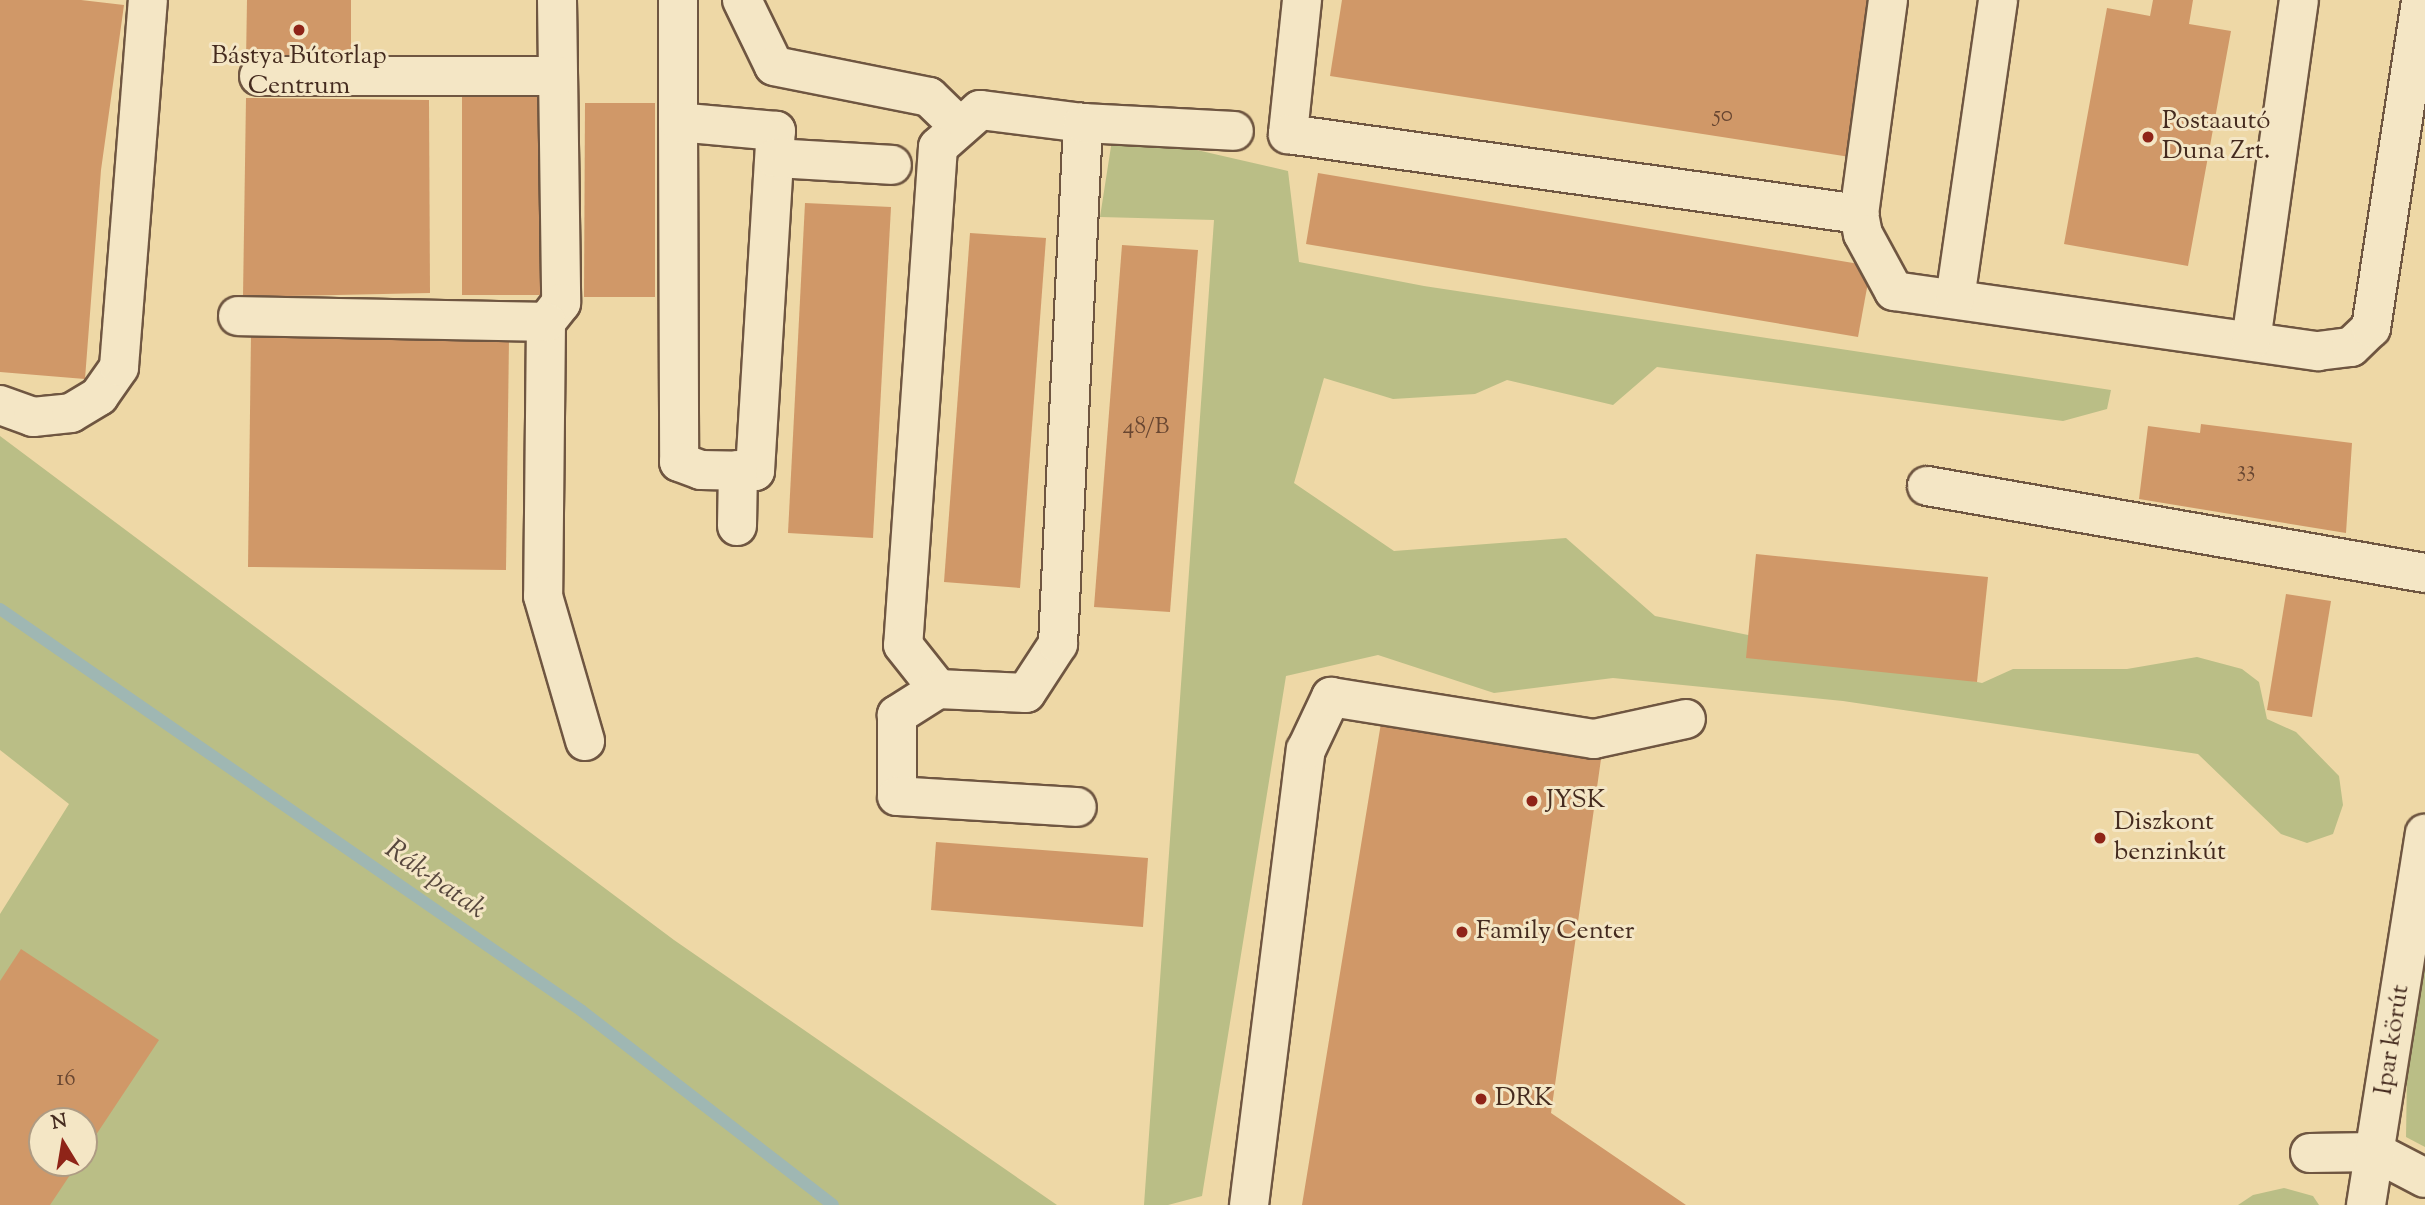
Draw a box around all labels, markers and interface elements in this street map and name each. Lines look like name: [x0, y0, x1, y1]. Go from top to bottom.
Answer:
marker: Bástya Bútorlap Centrum: [291, 22, 307, 38]
place label: Bástya Bútorlap Centrum: [211, 41, 387, 102]
house number: 50: [1713, 102, 1733, 130]
place label: Postaautó Duna Zrt.: [2162, 106, 2271, 168]
marker: Postaautó Duna Zrt.: [2140, 129, 2156, 145]
house number: 48/B: [1123, 414, 1169, 442]
house number: 33: [2237, 457, 2255, 485]
place label: JYSK: [1546, 785, 1606, 817]
marker: JYSK: [1524, 793, 1540, 809]
place label: Diszkont benzinkút: [2114, 807, 2226, 868]
marker: Diszkont benzinkút: [2092, 830, 2108, 846]
water label: Rák-patak: [378, 833, 492, 927]
place label: Family Center: [1476, 916, 1635, 948]
marker: Family Center: [1454, 924, 1470, 940]
street label: Ipar körút: [2369, 983, 2417, 1097]
house number: 16: [56, 1066, 76, 1094]
place label: DRK: [1495, 1083, 1553, 1115]
marker: DRK: [1473, 1091, 1489, 1107]
north arrow: [28, 1107, 98, 1177]
text: N: [49, 1108, 69, 1138]

